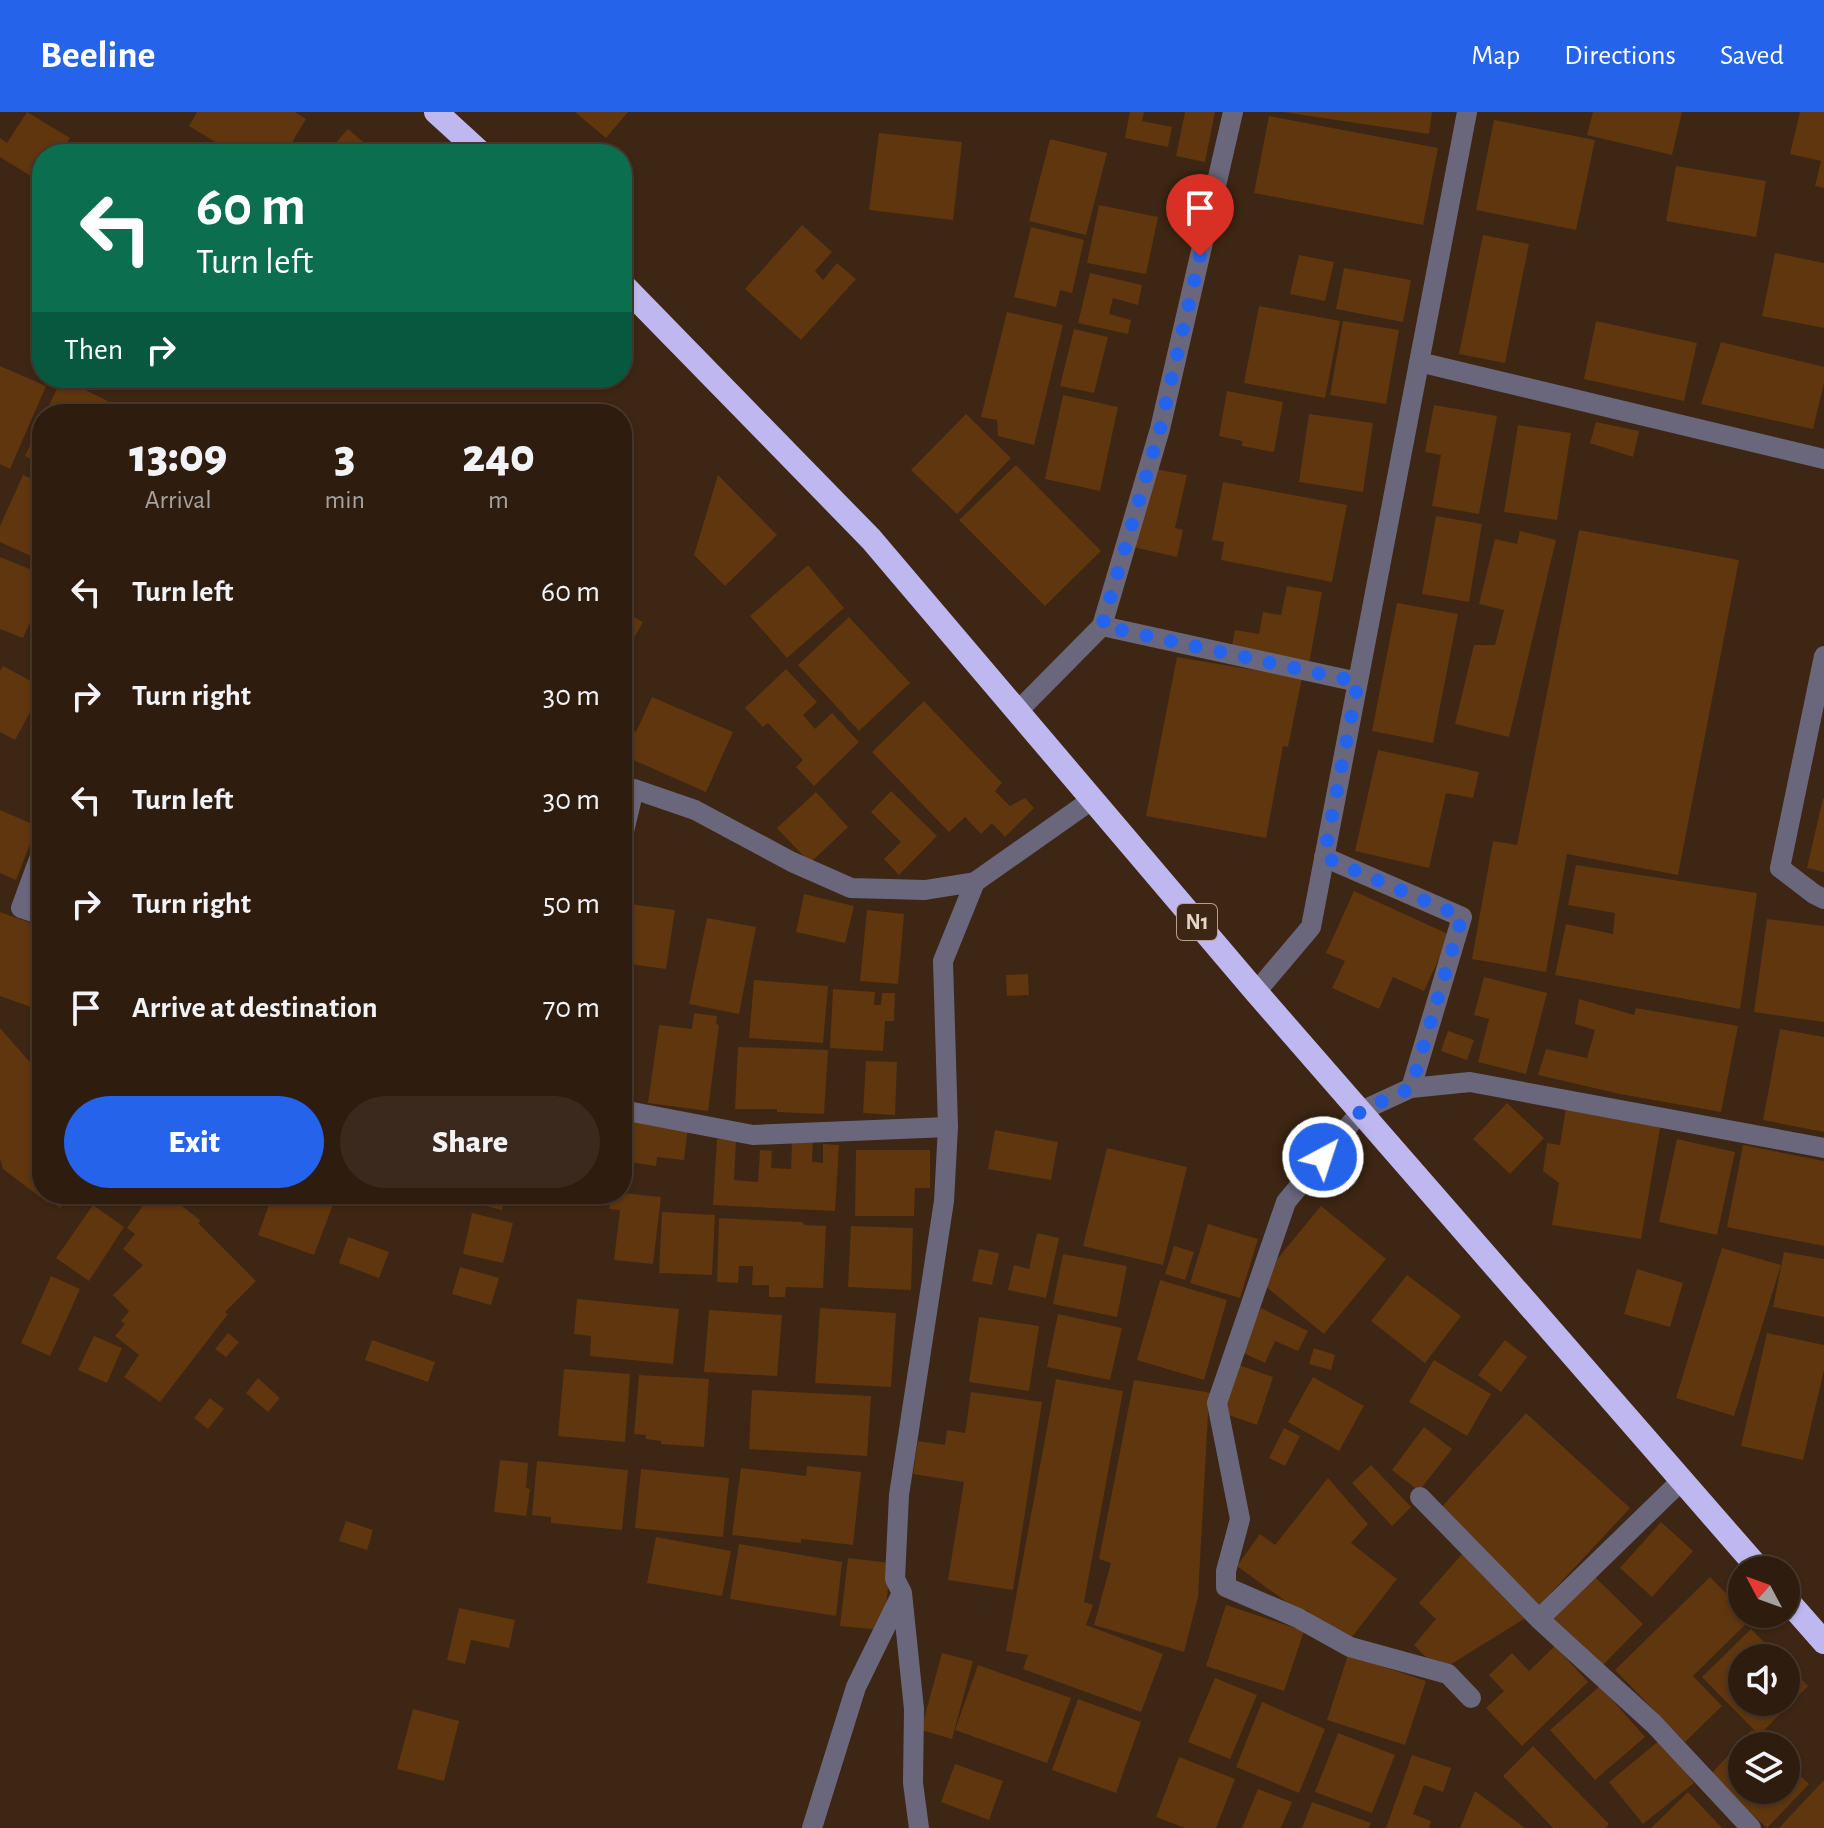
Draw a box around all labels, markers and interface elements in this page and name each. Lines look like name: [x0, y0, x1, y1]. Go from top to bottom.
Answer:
text: Beeline: [40, 37, 155, 75]
text: Map: [1471, 42, 1520, 70]
text: Directions: [1564, 42, 1676, 70]
text: Saved: [1720, 42, 1784, 70]
pin: [1166, 174, 1234, 256]
icon: left: [64, 176, 168, 280]
text: 60 m: [196, 179, 306, 235]
icon: arrive: [1178, 186, 1222, 230]
text: Turn left: [196, 244, 313, 280]
icon: right: [139, 328, 183, 372]
text: Then: [64, 335, 123, 365]
text: 13:09: [129, 433, 227, 481]
text: 3: [334, 433, 355, 481]
text: 240: [462, 433, 535, 481]
text: Arrival: [145, 487, 212, 513]
text: min: [325, 487, 365, 513]
text: m: [488, 487, 509, 513]
icon: left: [64, 570, 108, 614]
text: Turn left: [132, 577, 233, 607]
text: 60 m: [541, 577, 600, 607]
icon: right: [64, 674, 108, 718]
text: Turn right: [132, 681, 251, 711]
text: 30 m: [543, 681, 600, 711]
icon: left: [64, 778, 108, 822]
text: Turn left: [132, 785, 233, 815]
text: 30 m: [543, 785, 600, 815]
icon: right: [64, 882, 108, 926]
text: Turn right: [132, 889, 251, 919]
text: 50 m: [543, 889, 600, 919]
road number: N1: [1177, 904, 1217, 940]
icon: arrive: [64, 986, 108, 1030]
text: Arrive at destination: [132, 993, 378, 1023]
text: 70 m: [543, 993, 600, 1023]
button: Exit: [64, 1096, 324, 1188]
button: Share: [340, 1096, 600, 1188]
position arrow: [1281, 1115, 1365, 1199]
north arrow: [1728, 1556, 1800, 1628]
map controls: [1728, 1556, 1800, 1804]
button: sound: [1728, 1644, 1800, 1716]
button: layers: [1728, 1732, 1800, 1804]

